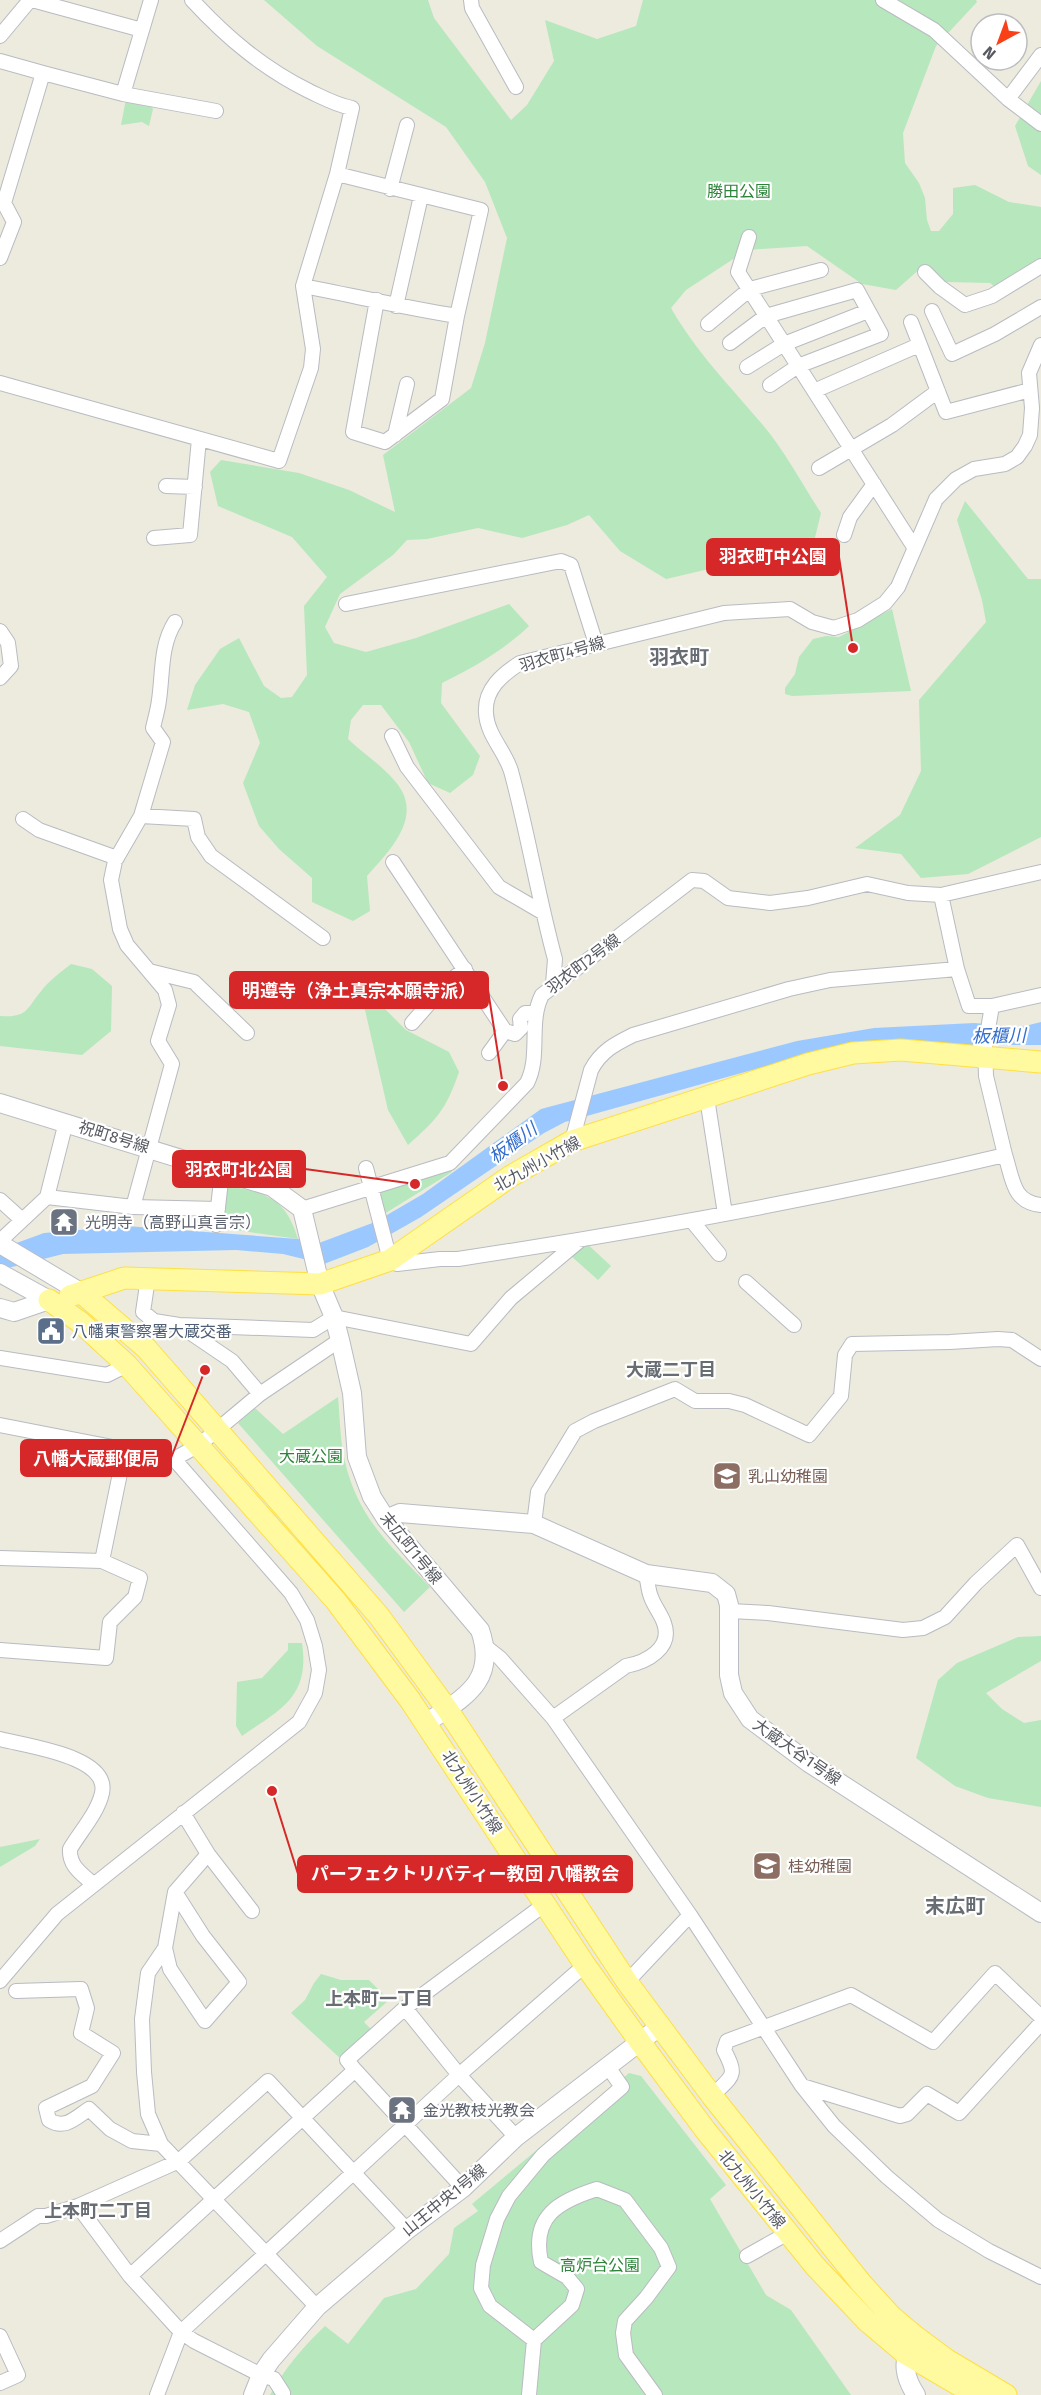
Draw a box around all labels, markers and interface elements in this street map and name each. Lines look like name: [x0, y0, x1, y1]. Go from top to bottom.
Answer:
north arrow: [969, 12, 1029, 72]
text: N: [979, 42, 1000, 64]
park label: 勝田公園: [707, 182, 771, 201]
callout: 羽衣町中公園: [707, 539, 839, 575]
text: 羽衣町中公園: [719, 546, 827, 568]
street label: 羽衣町4号線: [517, 633, 607, 675]
district label: 羽衣町: [649, 645, 709, 669]
street label: 羽衣町2号線: [542, 930, 624, 998]
callout: 明遵寺（浄土真宗本願寺派）: [230, 972, 488, 1008]
text: 明遵寺（浄土真宗本願寺派）: [242, 980, 476, 1002]
water label: 板櫃川: [972, 1024, 1028, 1047]
street label: 祝町8号線: [76, 1117, 152, 1157]
water label: 板櫃川: [485, 1117, 543, 1168]
street label: 北九州小竹線: [490, 1132, 584, 1196]
callout: 羽衣町北公園: [173, 1151, 305, 1187]
text: 羽衣町北公園: [185, 1159, 293, 1181]
temple icon: 光明寺（高野山真言宗）: [48, 1206, 80, 1238]
place label: 光明寺（高野山真言宗）: [85, 1213, 261, 1232]
public building icon: 八幡東警察署大蔵交番: [35, 1315, 67, 1347]
place label: 八幡東警察署大蔵交番: [72, 1322, 232, 1341]
district label: 大蔵二丁目: [626, 1359, 716, 1381]
callout: 八幡大蔵郵便局: [21, 1440, 171, 1476]
park label: 大蔵公園: [279, 1447, 343, 1466]
text: 八幡大蔵郵便局: [33, 1448, 159, 1470]
school or university icon: 乳山幼稚園: [711, 1460, 743, 1492]
place label: 乳山幼稚園: [748, 1467, 828, 1486]
street label: 末広町1号線: [376, 1508, 446, 1588]
street label: 大蔵大谷1号線: [749, 1715, 845, 1789]
street label: 北九州小竹線: [438, 1747, 506, 1837]
school or university icon: 桂幼稚園: [751, 1850, 783, 1882]
callout: パーフェクトリバティー教団 八幡教会: [298, 1856, 632, 1892]
place label: 桂幼稚園: [788, 1857, 852, 1876]
text: パーフェクトリバティー教団 八幡教会: [311, 1863, 619, 1885]
district label: 末広町: [925, 1894, 985, 1918]
district label: 上本町一丁目: [325, 1988, 433, 2010]
temple icon: 金光教枝光教会: [386, 2094, 418, 2126]
place label: 金光教枝光教会: [423, 2101, 535, 2120]
street label: 北九州小竹線: [714, 2146, 790, 2232]
street label: 山王中央1号線: [398, 2160, 490, 2240]
district label: 上本町二丁目: [44, 2200, 152, 2222]
park label: 高炉台公園: [560, 2256, 640, 2275]

